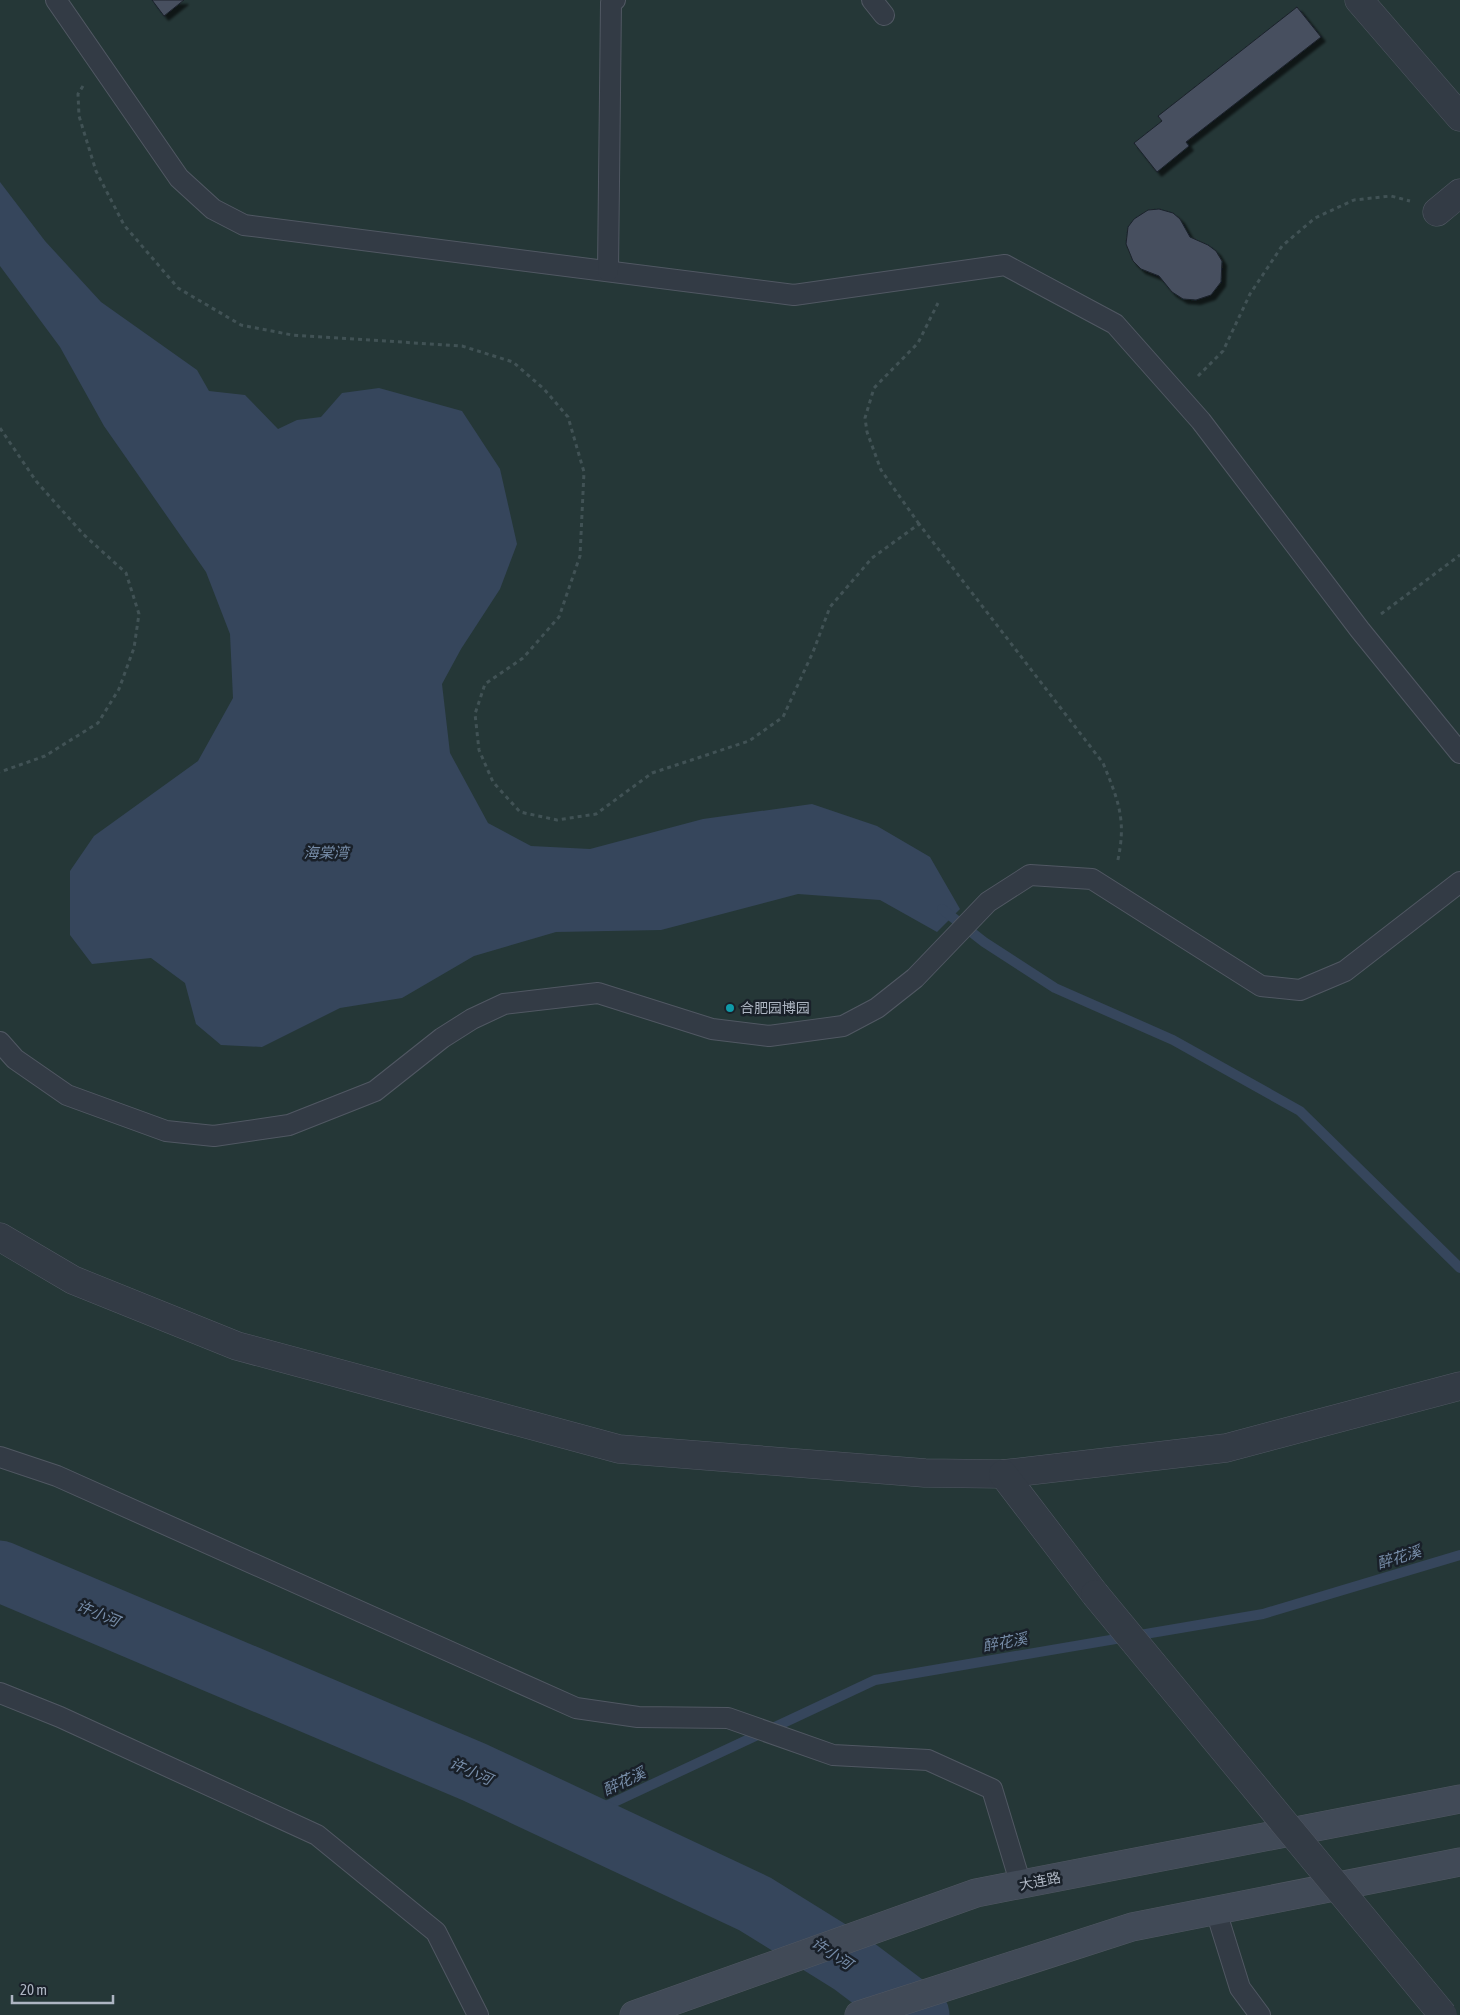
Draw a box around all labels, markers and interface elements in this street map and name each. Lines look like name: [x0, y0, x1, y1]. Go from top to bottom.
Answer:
water label: 海棠湾: [303, 844, 351, 861]
place label: 合肥园博园: [740, 1000, 810, 1016]
marker: 合肥园博园: [724, 1002, 736, 1014]
water label: 醉花溪: [1375, 1542, 1425, 1572]
water label: 许小河: [74, 1596, 125, 1631]
water label: 醉花溪: [981, 1629, 1031, 1654]
water label: 许小河: [447, 1754, 498, 1789]
water label: 醉花溪: [600, 1763, 650, 1798]
street label: 大连路: [1018, 1869, 1062, 1893]
water label: 许小河: [808, 1934, 858, 1974]
scale bar: [12, 1972, 114, 2004]
text: 20 m: [20, 1981, 47, 1998]

